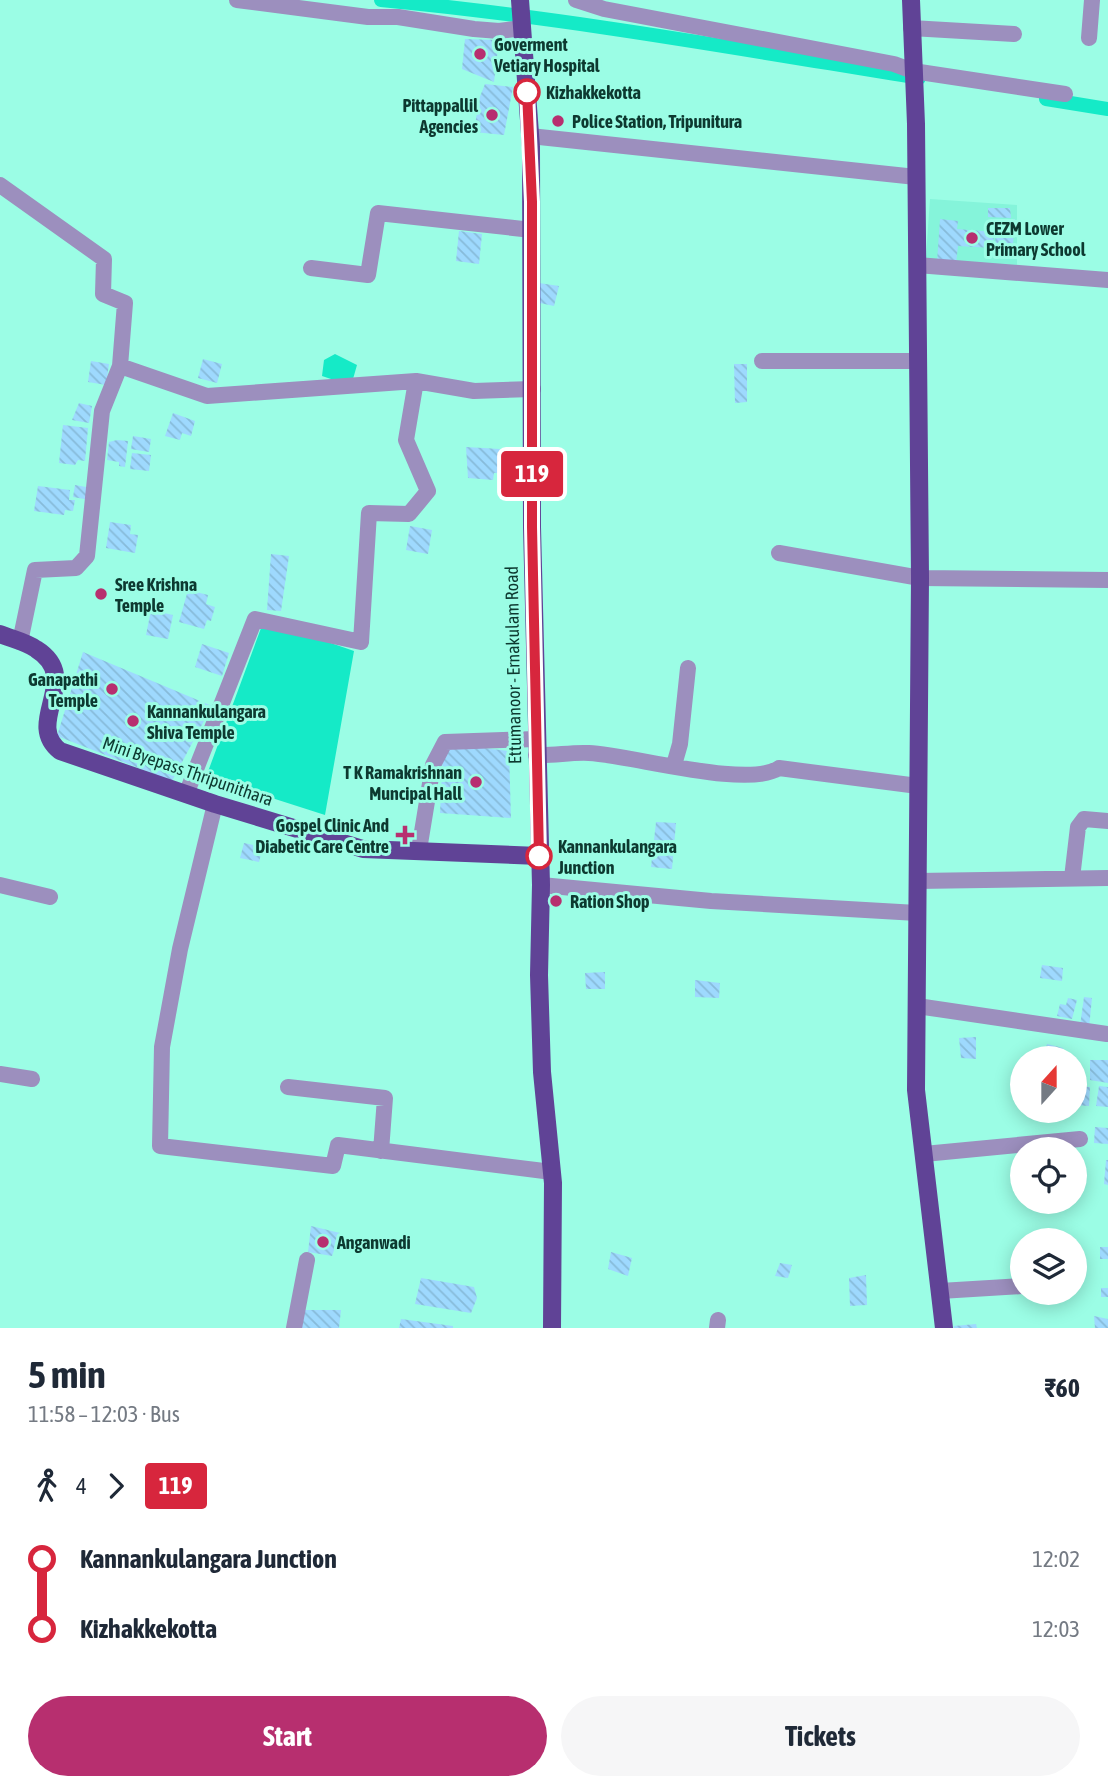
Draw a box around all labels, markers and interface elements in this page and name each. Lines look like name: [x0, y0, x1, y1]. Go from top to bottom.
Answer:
place label: Goverment Vetiary Hospital: [493, 34, 600, 76]
marker: Goverment Vetiary Hospital: [472, 46, 488, 62]
marker: Kizhakkekotta: [514, 79, 540, 105]
place label: Kizhakkekotta: [546, 82, 641, 103]
place label: Pittappallil Agencies: [403, 95, 479, 137]
marker: Pittappallil Agencies: [484, 107, 500, 123]
place label: Police Station, Tripunitura: [572, 111, 742, 132]
marker: Police Station, Tripunitura: [550, 113, 566, 129]
place label: CEZM Lower Primary School: [986, 218, 1086, 260]
marker: CEZM Lower Primary School: [964, 230, 980, 246]
line badge: 119: [492, 451, 572, 497]
text: 119: [515, 460, 549, 487]
street label: Ettumanoor - Ernakulam Road: [501, 566, 525, 764]
place label: Sree Krishna Temple: [115, 574, 197, 616]
marker: Sree Krishna Temple: [93, 586, 109, 602]
place label: Ganapathi Temple: [28, 669, 98, 711]
marker: Ganapathi Temple: [104, 681, 120, 697]
place label: Kannankulangara Shiva Temple: [147, 701, 266, 743]
marker: Kannankulangara Shiva Temple: [125, 713, 141, 729]
street label: Mini Byepass Thripunithara: [100, 732, 276, 810]
place label: T K Ramakrishnan Muncipal Hall: [343, 762, 462, 804]
marker: T K Ramakrishnan Muncipal Hall: [468, 774, 484, 790]
place label: Gospel Clinic And Diabetic Care Centre: [255, 815, 389, 857]
marker: Gospel Clinic And Diabetic Care Centre: [395, 825, 415, 845]
place label: Kannankulangara Junction: [557, 836, 677, 878]
marker: Kannankulangara Junction: [526, 843, 552, 869]
place label: Ration Shop: [570, 891, 650, 912]
marker: Ration Shop: [548, 893, 564, 909]
north arrow: [1010, 1046, 1087, 1124]
map controls: [1010, 1046, 1087, 1305]
button: locate: [1010, 1137, 1087, 1214]
button: layers: [1010, 1228, 1087, 1305]
place label: Anganwadi: [336, 1232, 411, 1253]
marker: Anganwadi: [315, 1234, 331, 1250]
text: 5 min: [28, 1353, 106, 1396]
text: ₹60: [1044, 1373, 1080, 1403]
text: 11:58 – 12:03 · Bus: [28, 1401, 180, 1427]
icon: walk: [28, 1467, 66, 1505]
icon: forward: [97, 1467, 135, 1505]
text: 119: [159, 1472, 193, 1499]
text: 4: [76, 1473, 87, 1499]
text: Kannankulangara Junction: [80, 1544, 337, 1574]
text: 12:02: [1032, 1546, 1080, 1572]
text: Kizhakkekotta: [80, 1614, 217, 1644]
text: 12:03: [1032, 1616, 1080, 1642]
button: Start: [28, 1696, 547, 1776]
button: Tickets: [561, 1696, 1080, 1776]

